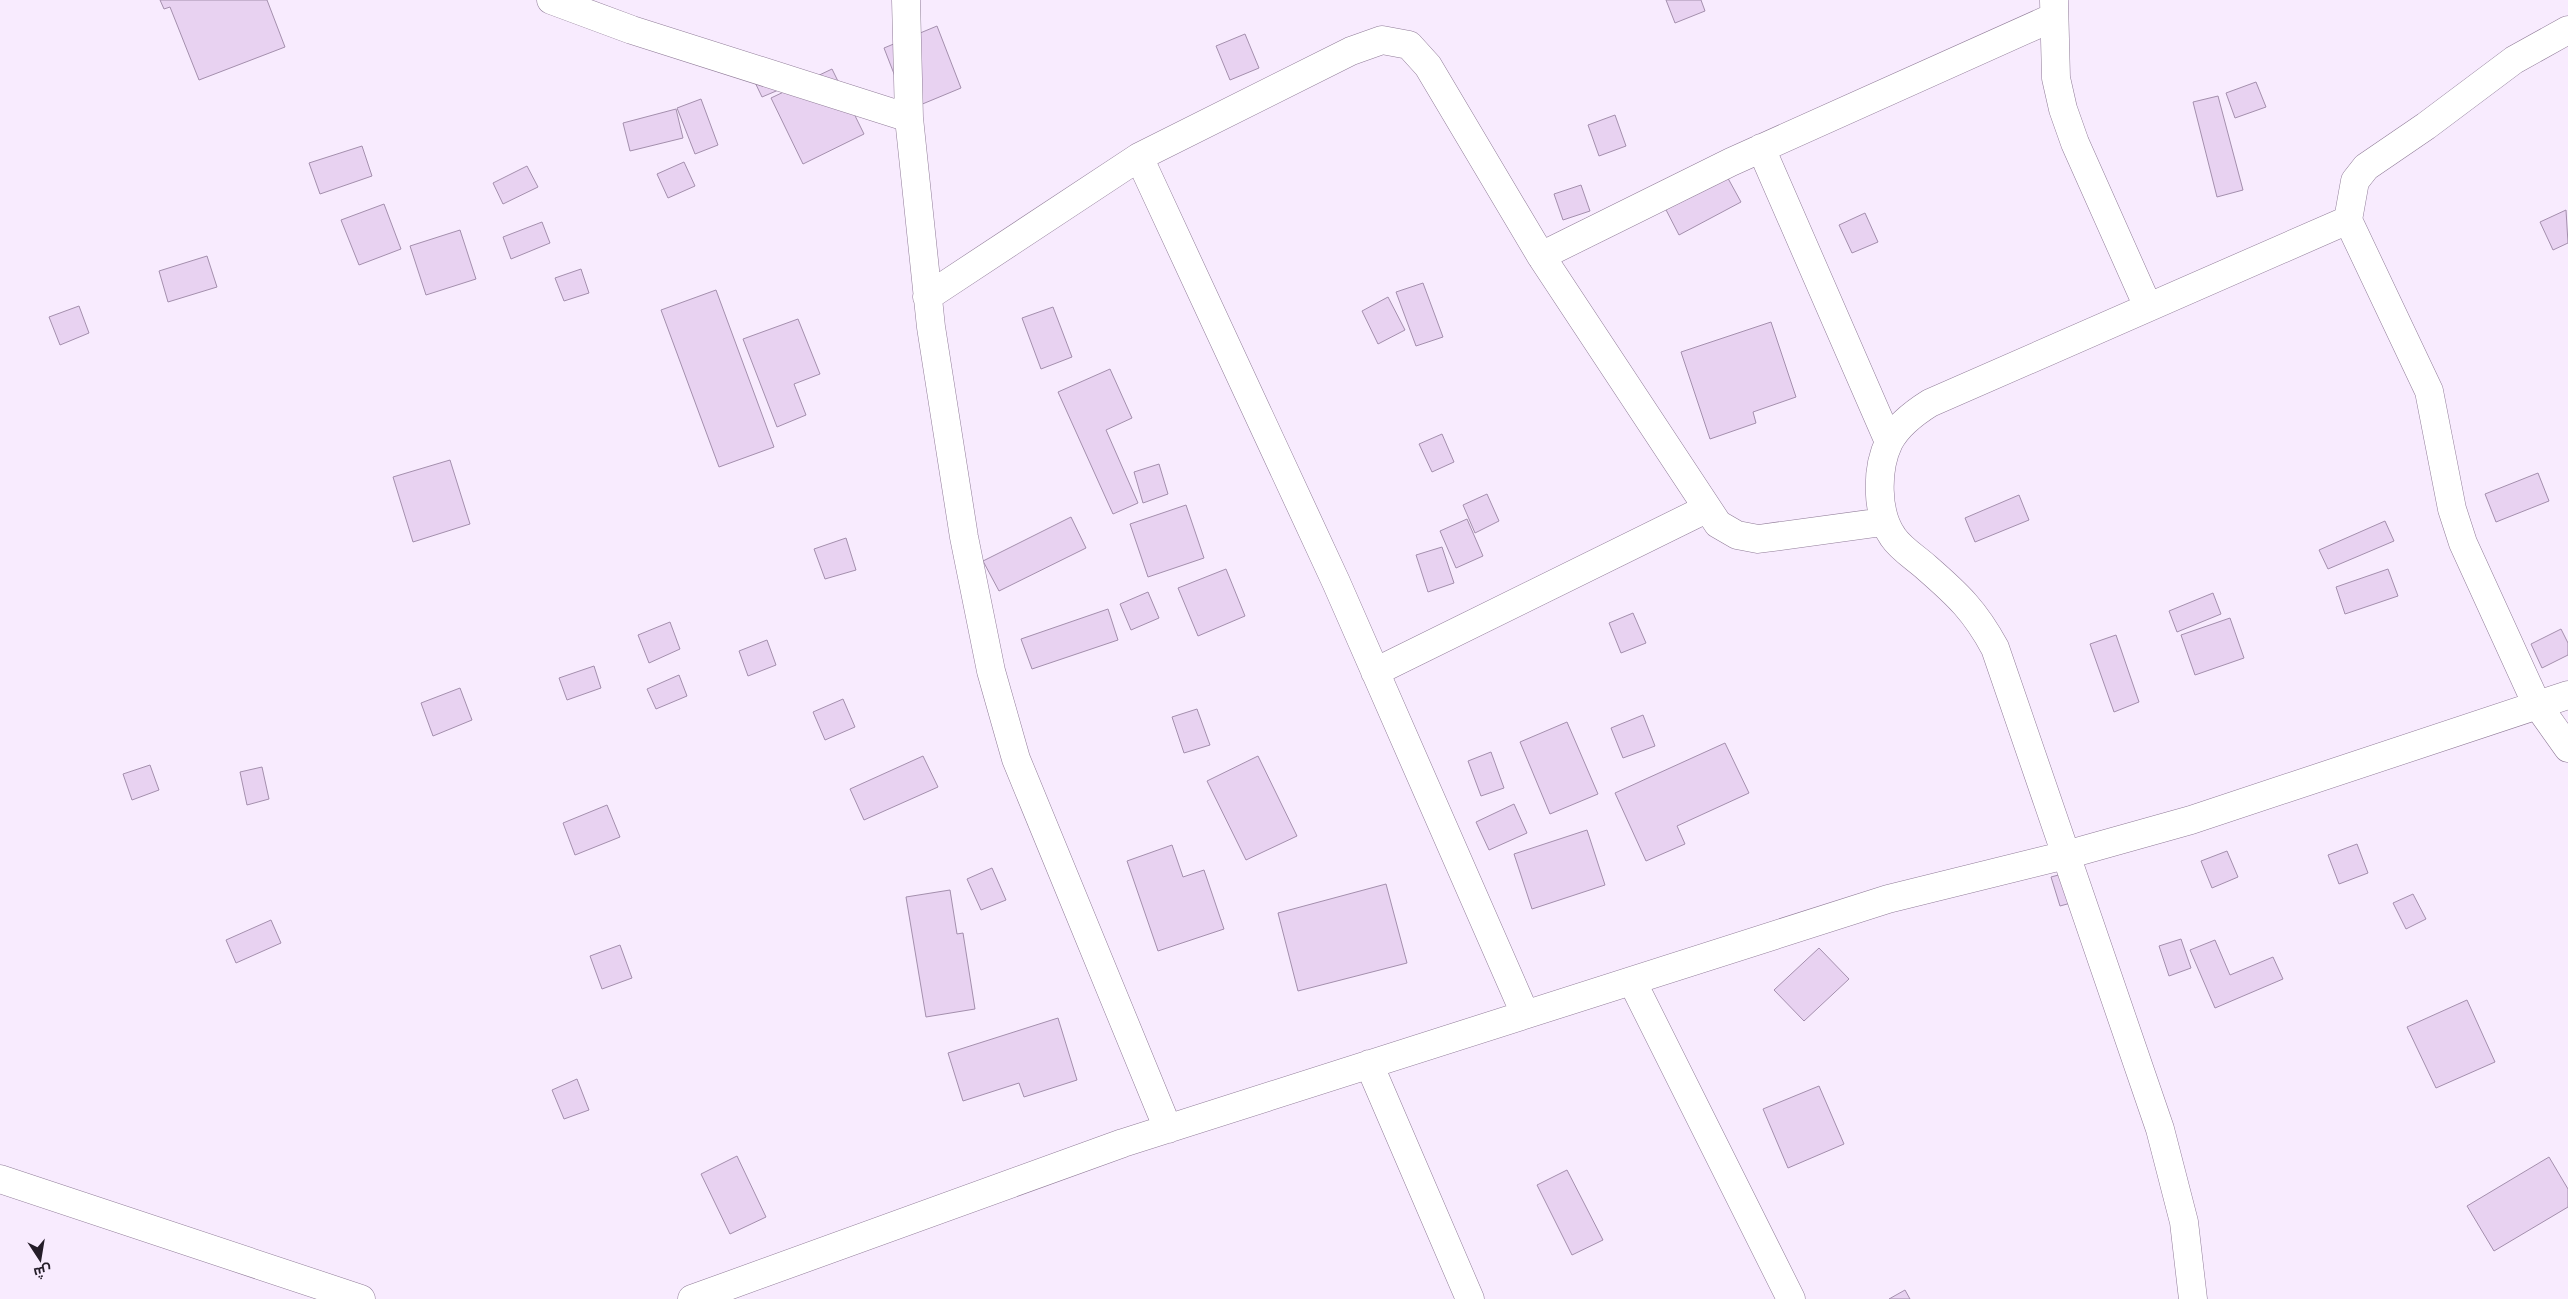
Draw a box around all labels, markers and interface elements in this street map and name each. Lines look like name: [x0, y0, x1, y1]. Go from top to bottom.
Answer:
north arrow: [15, 1234, 65, 1284]
text: ش: [32, 1261, 53, 1281]

